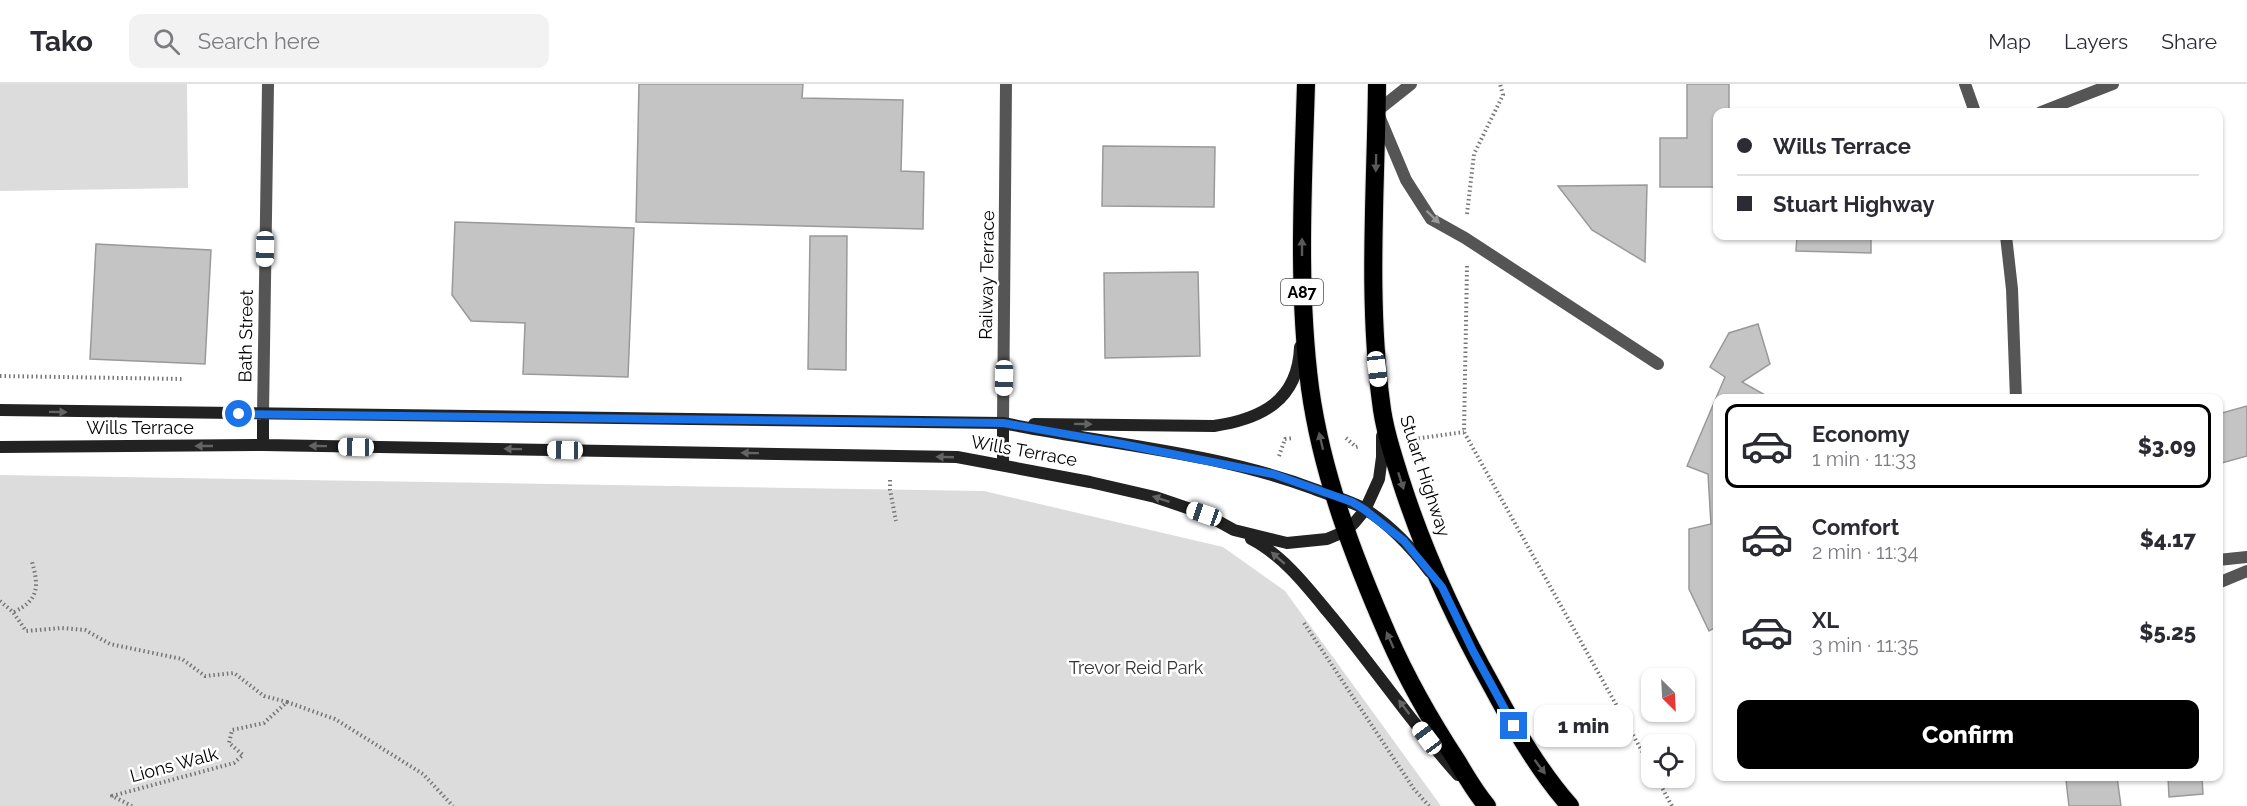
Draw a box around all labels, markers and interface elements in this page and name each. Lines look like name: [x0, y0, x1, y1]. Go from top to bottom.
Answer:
search box: [129, 14, 549, 68]
text: Tako: [30, 25, 93, 58]
icon: search: [150, 25, 183, 58]
text: Search here: [198, 28, 320, 54]
text: Map: [1988, 29, 2031, 54]
text: Layers: [2064, 29, 2128, 54]
text: Share: [2161, 29, 2217, 54]
text: Wills Terrace: [1773, 133, 1911, 159]
one-way arrow: [1371, 154, 1381, 173]
text: Stuart Highway: [1773, 191, 1935, 217]
street label: Railway Terrace: [975, 210, 998, 340]
one-way arrow: [1426, 210, 1441, 224]
car: [256, 231, 274, 267]
one-way arrow: [1297, 237, 1307, 256]
road number: A87: [1281, 279, 1323, 305]
street label: Bath Street: [234, 289, 257, 383]
car: [1366, 350, 1388, 388]
car: [995, 360, 1013, 396]
route start: [225, 400, 252, 427]
one-way arrow: [49, 407, 68, 417]
street label: Stuart Highway: [1396, 412, 1455, 539]
street label: Wills Terrace: [86, 417, 194, 438]
icon: car: [1740, 419, 1794, 473]
one-way arrow: [1073, 420, 1092, 429]
text: Economy: [1812, 421, 1910, 447]
street label: Wills Terrace: [969, 431, 1079, 470]
one-way arrow: [1315, 431, 1325, 450]
text: $3.09: [2138, 433, 2196, 459]
car: [338, 438, 374, 456]
one-way arrow: [195, 441, 214, 451]
one-way arrow: [309, 441, 328, 451]
car: [547, 441, 583, 459]
one-way arrow: [504, 444, 523, 454]
text: 1 min · 11:33: [1812, 447, 1916, 471]
one-way arrow: [741, 448, 760, 458]
one-way arrow: [936, 452, 955, 462]
one-way arrow: [1397, 472, 1407, 490]
one-way arrow: [1152, 494, 1170, 503]
car: [1184, 500, 1224, 528]
icon: car: [1740, 512, 1794, 566]
text: Comfort: [1812, 514, 1899, 540]
text: $4.17: [2140, 526, 2196, 552]
text: 2 min · 11:34: [1812, 540, 1918, 564]
one-way arrow: [1271, 552, 1286, 565]
icon: car: [1740, 605, 1794, 659]
text: XL: [1812, 607, 1839, 633]
text: $5.25: [2139, 619, 2196, 645]
one-way arrow: [1385, 631, 1395, 649]
text: 3 min · 11:35: [1812, 633, 1919, 657]
park label: Trevor Reid Park: [1069, 657, 1204, 678]
north arrow: [1641, 668, 1695, 722]
map controls: [1641, 668, 1695, 788]
one-way arrow: [1398, 699, 1410, 714]
button: Confirm: [1737, 700, 2199, 769]
callout: 1 min: [1535, 705, 1634, 747]
route end: [1500, 712, 1527, 739]
text: 1 min: [1558, 714, 1609, 738]
car: [1409, 718, 1445, 758]
button: locate: [1641, 734, 1695, 788]
street label: Lions Walk: [127, 743, 221, 786]
one-way arrow: [1534, 759, 1546, 775]

